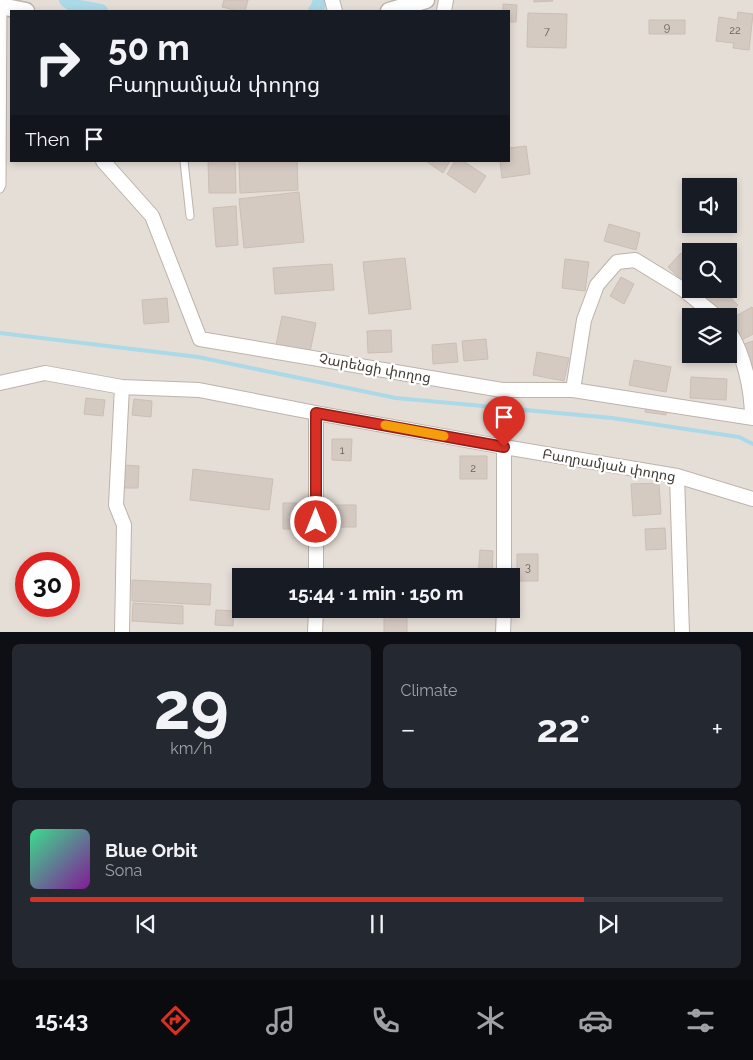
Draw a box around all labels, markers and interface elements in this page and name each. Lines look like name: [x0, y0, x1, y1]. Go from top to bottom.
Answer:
house number: 9: [664, 21, 670, 34]
house number: 22: [729, 24, 741, 37]
house number: 7: [544, 25, 550, 38]
text: 50 m: [108, 27, 190, 68]
icon: right: [25, 30, 90, 95]
text: Բաղրամյան փողոց: [108, 71, 320, 97]
icon: arrive: [80, 125, 108, 153]
text: Then: [25, 128, 70, 150]
map controls: [682, 178, 737, 363]
button: sound: [682, 178, 737, 233]
button: search: [682, 243, 737, 298]
button: layers: [682, 308, 737, 363]
street label: Չարենցի փողոց: [318, 350, 432, 386]
pin: [483, 396, 525, 447]
icon: arrive: [490, 403, 518, 431]
house number: 1: [340, 444, 345, 457]
street label: Բաղրամյան փողոց: [541, 445, 677, 485]
house number: 2: [470, 462, 476, 475]
position arrow: [289, 495, 341, 547]
speed limit sign: 30: [15, 552, 80, 617]
house number: 3: [525, 561, 531, 574]
text: 15:44 · 1 min · 150 m: [289, 582, 463, 604]
text: 29: [154, 668, 229, 744]
text: Climate: [401, 681, 457, 700]
text: 22°: [537, 706, 590, 751]
text: −: [401, 713, 416, 746]
text: +: [711, 713, 723, 746]
text: km/h: [170, 739, 212, 758]
text: Blue Orbit: [105, 839, 197, 861]
text: Sona: [105, 861, 142, 880]
icon: previous: [132, 910, 160, 938]
icon: pause: [363, 910, 391, 938]
icon: next: [594, 910, 622, 938]
icon: directions: [158, 1003, 193, 1038]
icon: music: [263, 1003, 298, 1038]
icon: phone: [368, 1003, 403, 1038]
icon: climate: [473, 1003, 508, 1038]
icon: car: [578, 1003, 613, 1038]
icon: filters: [683, 1003, 718, 1038]
text: 15:43: [35, 1007, 88, 1033]

